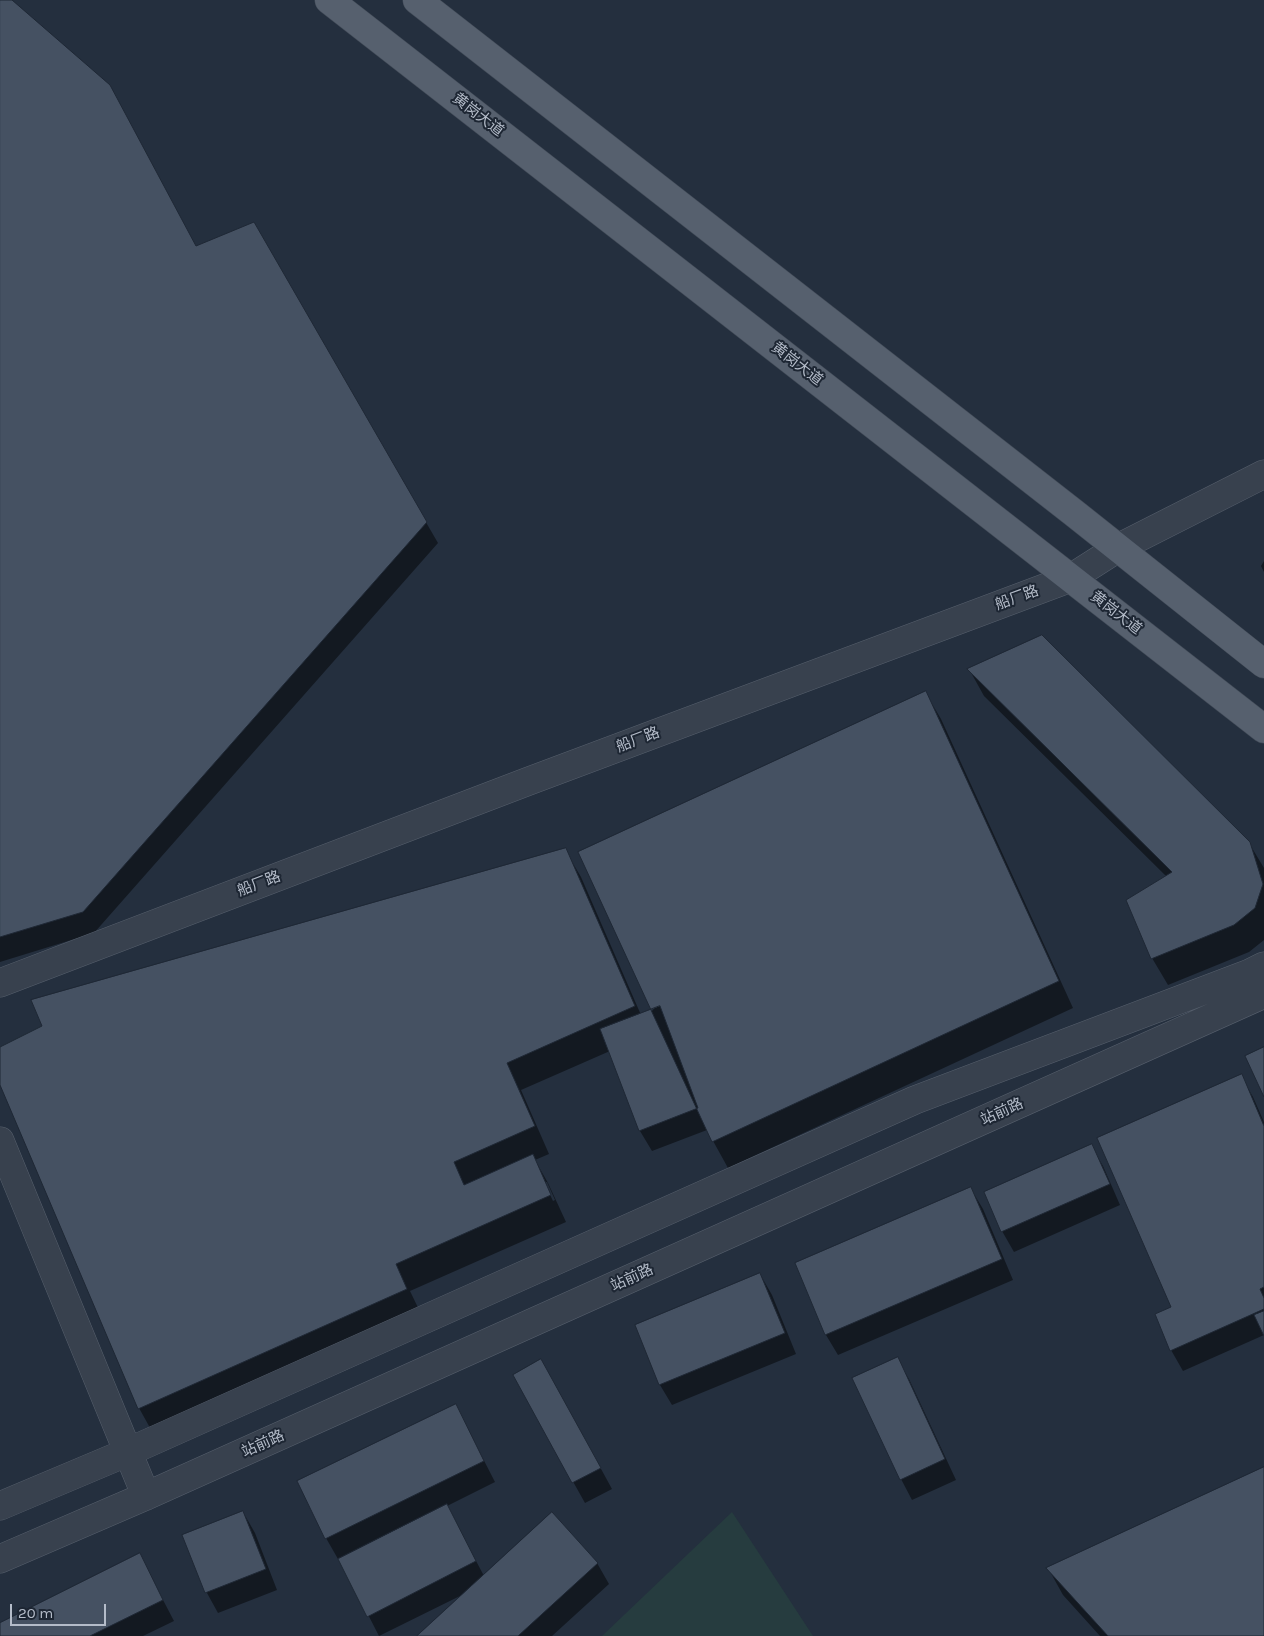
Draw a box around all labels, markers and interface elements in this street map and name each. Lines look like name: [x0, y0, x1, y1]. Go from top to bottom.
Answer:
street label: 黄岗大道: [449, 89, 507, 141]
street label: 黄岗大道: [768, 338, 826, 390]
street label: 船厂路: [993, 582, 1041, 614]
street label: 黄岗大道: [1087, 587, 1145, 639]
street label: 船厂路: [614, 724, 662, 756]
street label: 船厂路: [235, 868, 283, 900]
street label: 站前路: [978, 1095, 1026, 1129]
street label: 站前路: [608, 1261, 656, 1295]
street label: 站前路: [239, 1427, 287, 1461]
scale bar: [12, 1594, 109, 1626]
text: 20 m: [18, 1604, 53, 1622]

